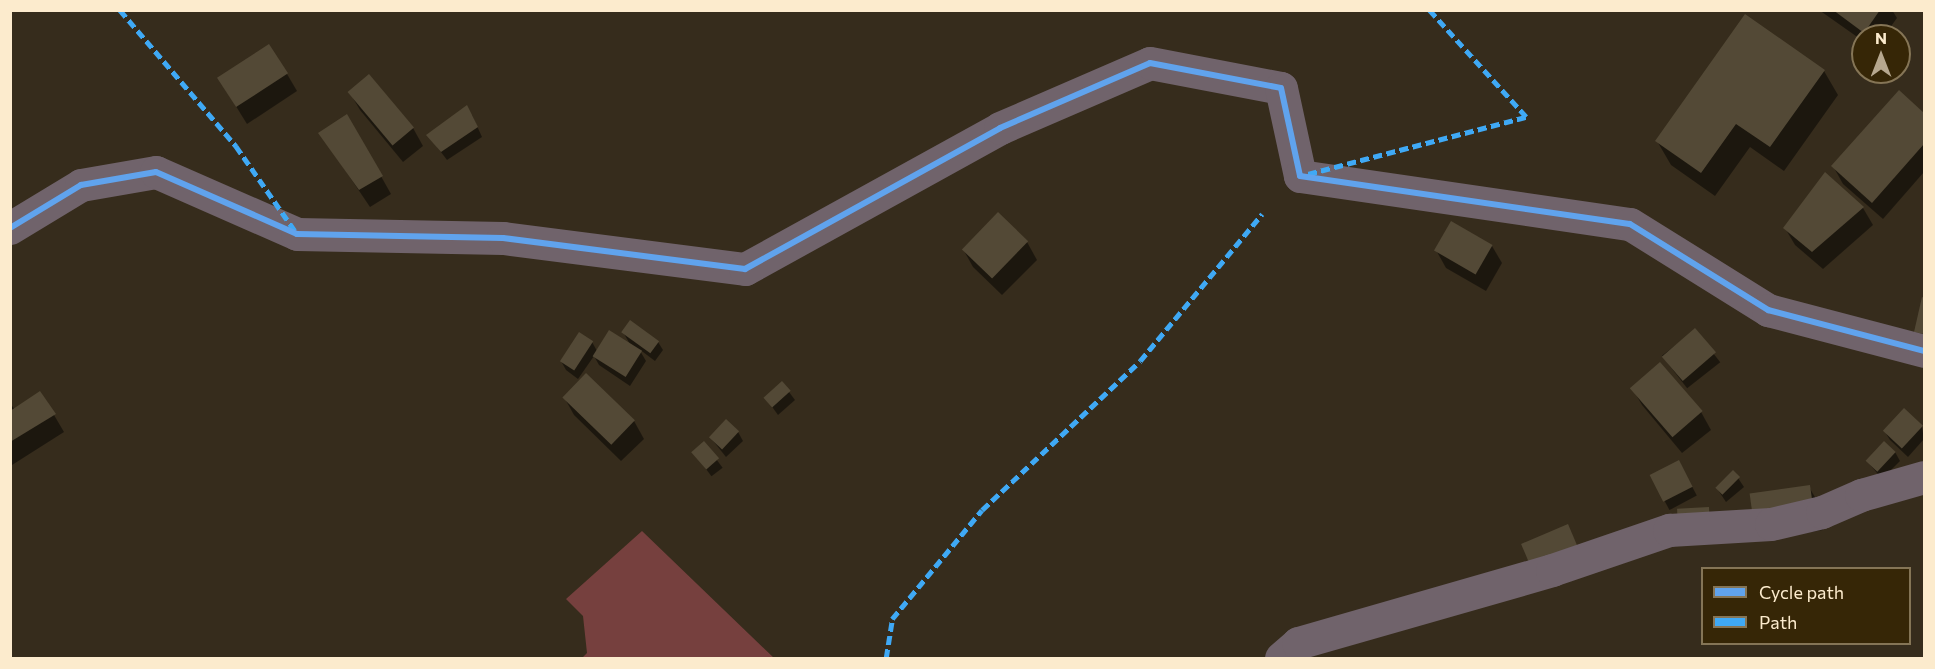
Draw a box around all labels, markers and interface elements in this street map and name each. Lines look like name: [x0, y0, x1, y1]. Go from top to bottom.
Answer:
north arrow: [1851, 24, 1911, 84]
text: N: [1875, 28, 1887, 47]
legend: [1701, 567, 1911, 645]
text: Cycle path: [1759, 581, 1844, 603]
text: Path: [1759, 611, 1797, 633]

